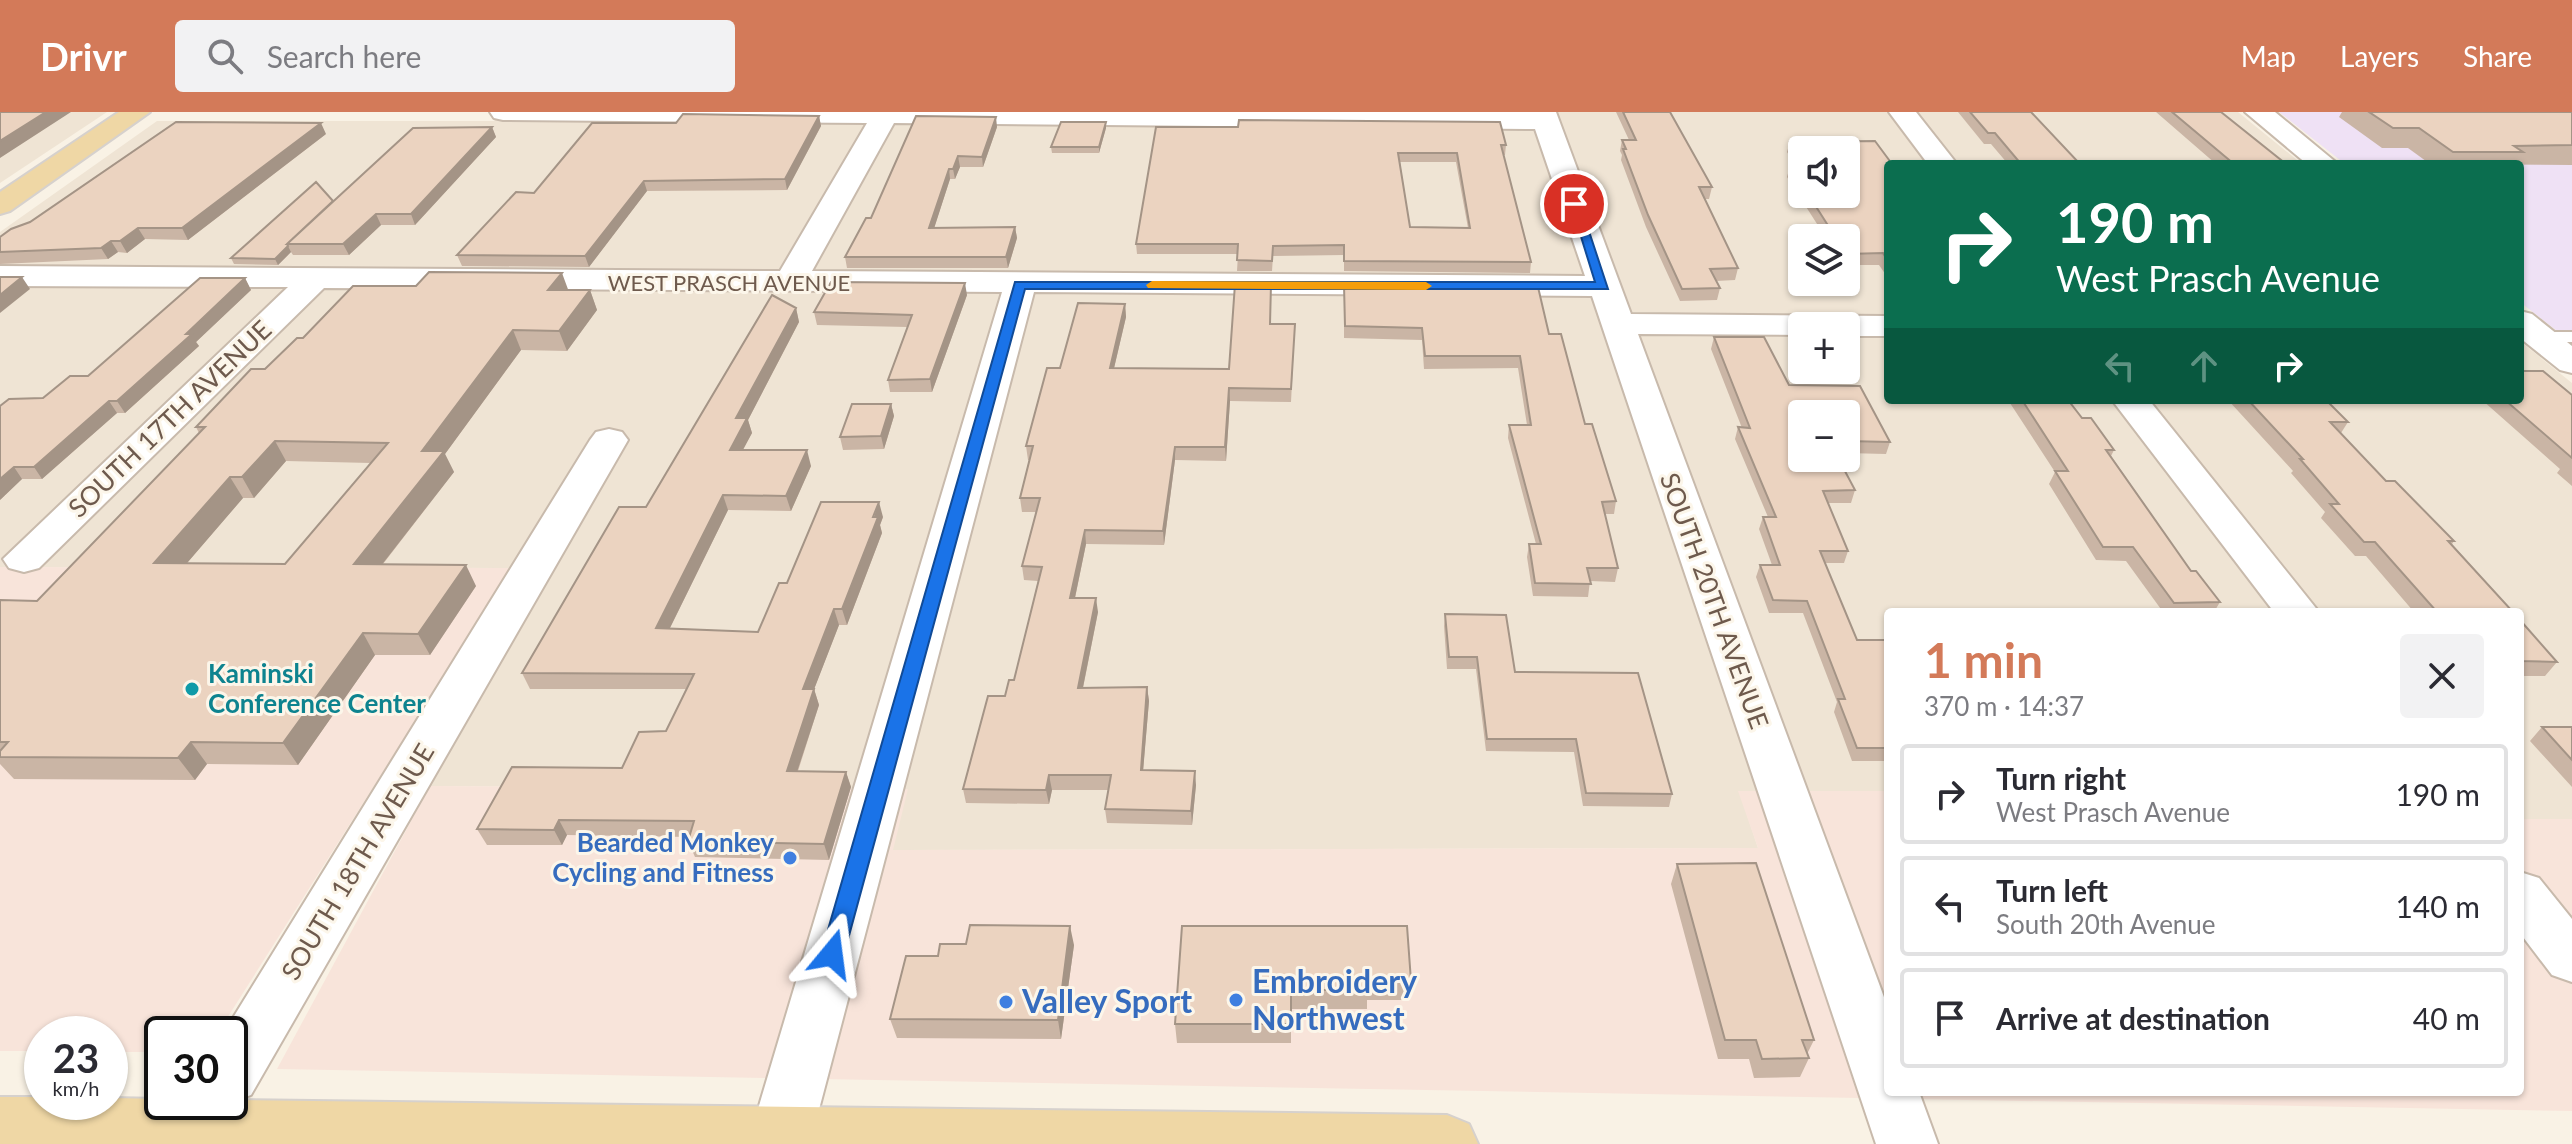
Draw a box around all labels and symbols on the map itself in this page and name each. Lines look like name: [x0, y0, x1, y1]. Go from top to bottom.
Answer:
pin: [1540, 170, 1608, 238]
street label: WEST PRASCH AVENUE: [608, 269, 850, 296]
street label: SOUTH 17TH AVENUE: [61, 313, 277, 524]
street label: SOUTH 20TH AVENUE: [1654, 468, 1776, 733]
place label: Kaminski Conference Center: [208, 657, 426, 719]
marker: Kaminski Conference Center: [183, 680, 201, 698]
street label: SOUTH 18TH AVENUE: [274, 738, 440, 985]
place label: Bearded Monkey Cycling and Fitness: [552, 826, 774, 888]
marker: Bearded Monkey Cycling and Fitness: [781, 849, 799, 867]
position arrow: [790, 912, 874, 996]
place label: Embroidery Northwest: [1252, 961, 1417, 1037]
place label: Valley Sport: [1021, 981, 1192, 1020]
marker: Embroidery Northwest: [1227, 991, 1245, 1009]
marker: Valley Sport: [997, 993, 1015, 1011]
speed limit sign: 30: [144, 1016, 248, 1120]

